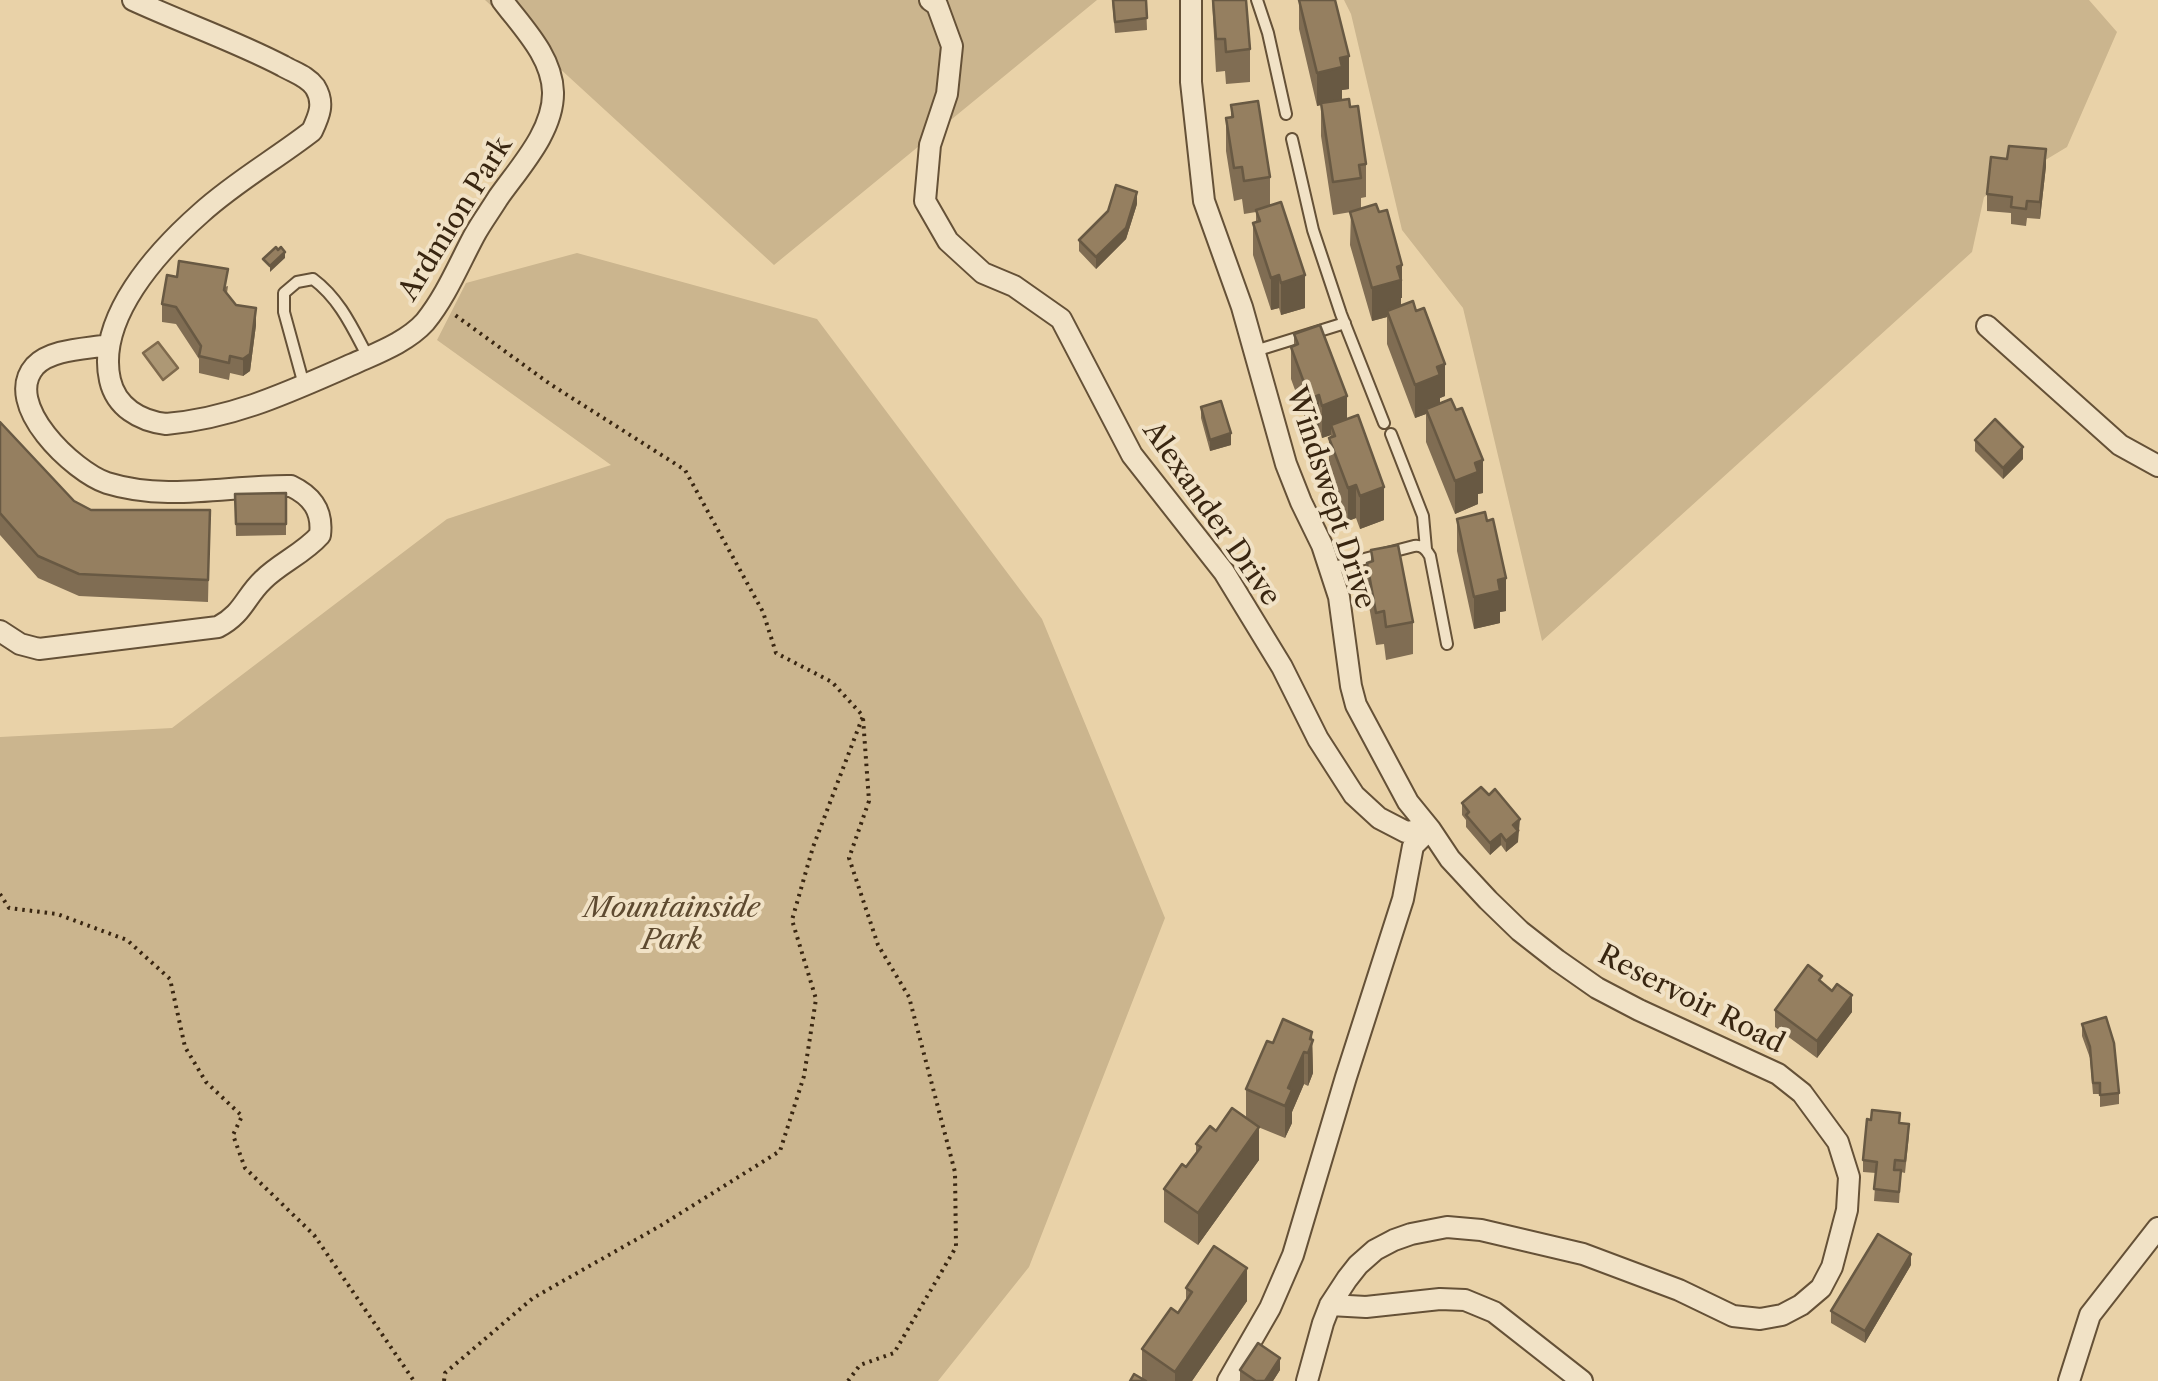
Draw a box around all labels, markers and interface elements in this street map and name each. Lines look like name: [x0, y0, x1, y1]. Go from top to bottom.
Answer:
street label: Ardmion Park: [392, 131, 520, 307]
street label: Windswept Drive: [1278, 383, 1382, 613]
street label: Alexander Drive: [1135, 415, 1287, 613]
park label: Mountainside Park: [584, 892, 760, 958]
street label: Reservoir Road: [1592, 939, 1790, 1061]

